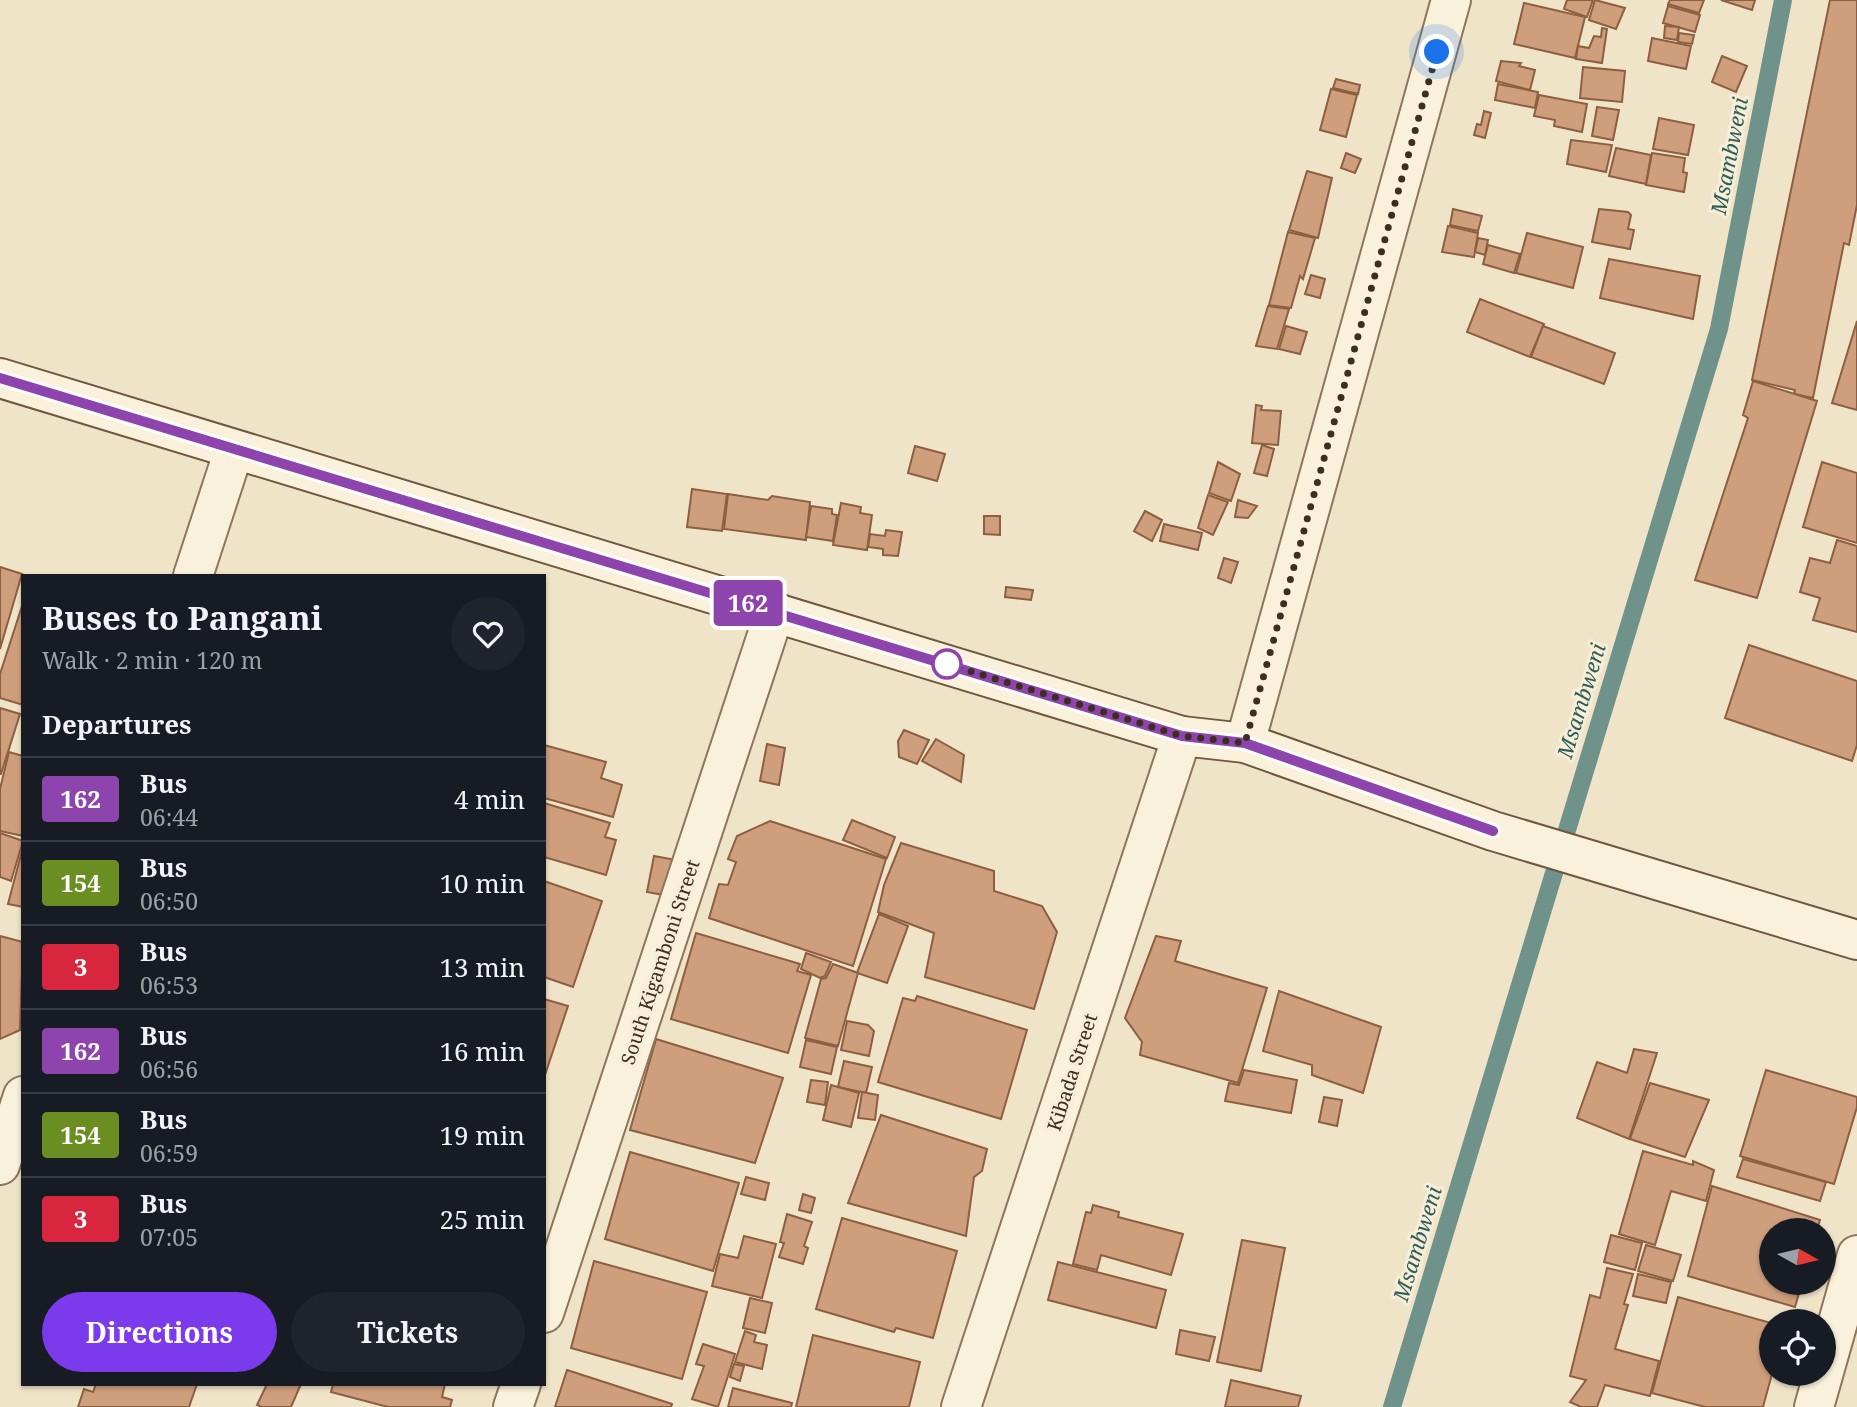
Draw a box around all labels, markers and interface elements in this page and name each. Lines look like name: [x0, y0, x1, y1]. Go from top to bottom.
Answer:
your location: [1419, 34, 1454, 69]
water label: Msambweni: [1704, 94, 1754, 218]
line badge: 162: [708, 580, 788, 626]
text: 162: [728, 586, 768, 619]
text: Buses to Pangani: [42, 595, 322, 640]
button: heart: [451, 597, 525, 671]
water label: Msambweni: [1550, 639, 1612, 763]
text: Walk · 2 min · 120 m: [42, 644, 262, 676]
unlabelled marker: [932, 649, 962, 679]
text: Departures: [42, 706, 192, 742]
text: Bus: [140, 765, 187, 801]
text: 4 min: [454, 781, 525, 817]
text: 162: [60, 782, 101, 815]
text: 06:44: [140, 801, 198, 833]
text: Bus: [140, 849, 187, 885]
street label: South Kigamboni Street: [615, 856, 706, 1068]
text: 10 min: [440, 865, 525, 901]
text: 154: [60, 866, 101, 899]
text: 06:50: [140, 885, 198, 917]
text: Bus: [140, 933, 187, 969]
text: 13 min: [440, 949, 525, 985]
text: 3: [74, 950, 87, 983]
text: 06:53: [140, 969, 198, 1001]
street label: Kibada Street: [1041, 1010, 1103, 1134]
text: Bus: [140, 1017, 187, 1053]
text: 16 min: [440, 1033, 525, 1069]
text: 162: [60, 1034, 101, 1067]
text: 06:56: [140, 1053, 198, 1085]
text: Bus: [140, 1101, 187, 1137]
text: 19 min: [440, 1117, 525, 1153]
text: 154: [60, 1118, 101, 1151]
text: 06:59: [140, 1137, 198, 1169]
water label: Msambweni: [1386, 1182, 1448, 1306]
text: Bus: [140, 1185, 187, 1221]
text: 25 min: [440, 1201, 525, 1237]
text: 3: [74, 1202, 87, 1235]
north arrow: [1759, 1218, 1836, 1295]
map controls: [1759, 1218, 1836, 1386]
text: 07:05: [140, 1221, 198, 1253]
button: Directions: [42, 1292, 277, 1372]
button: Tickets: [291, 1292, 525, 1372]
button: locate: [1759, 1309, 1836, 1386]

